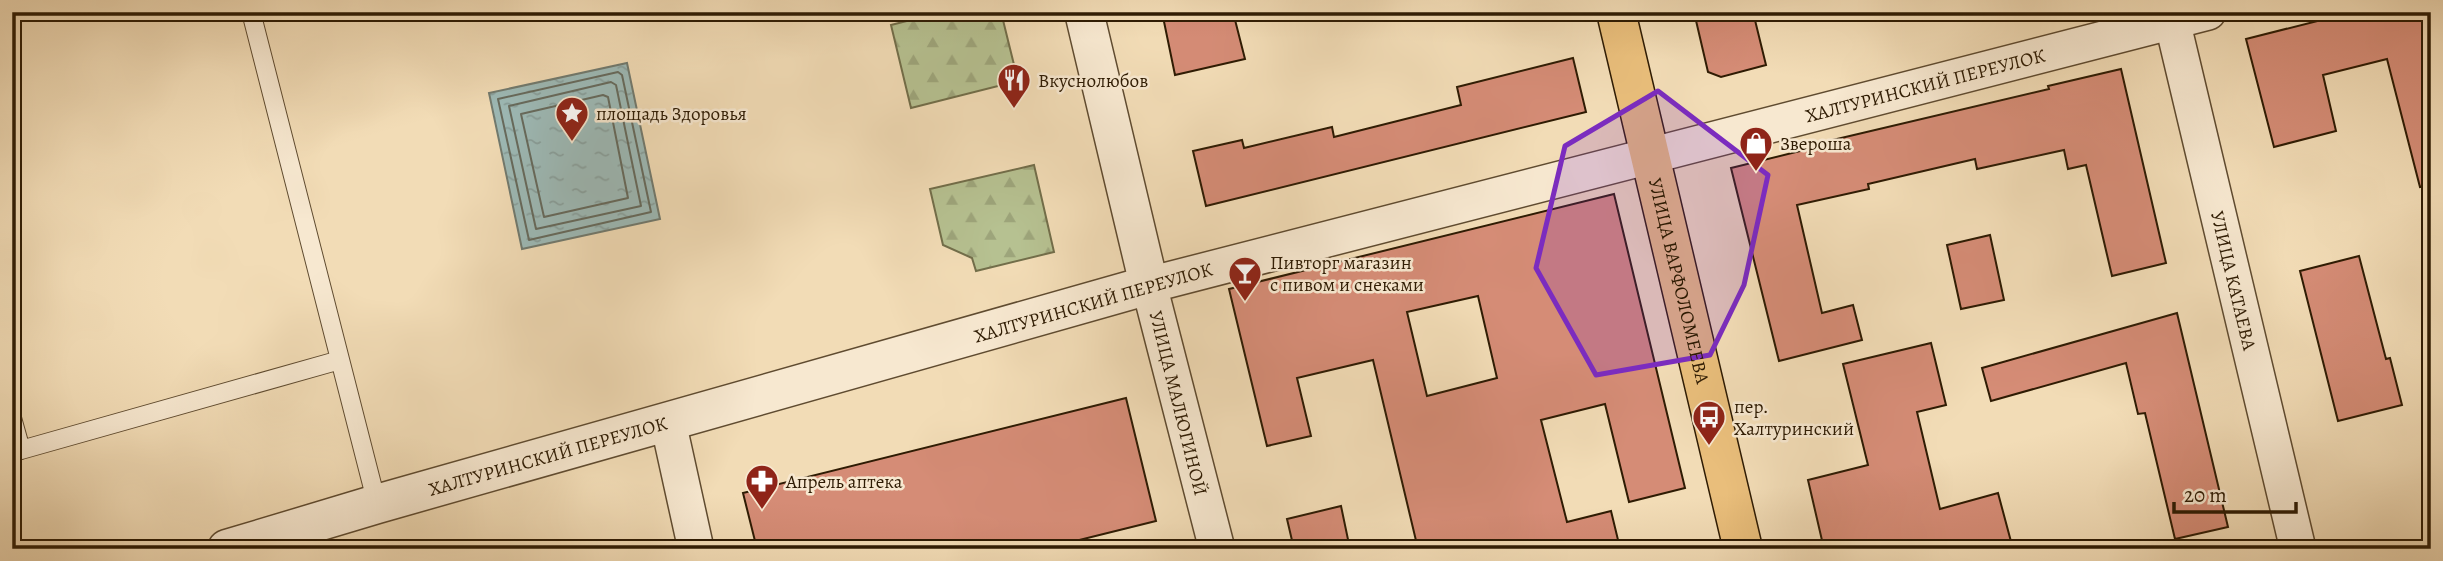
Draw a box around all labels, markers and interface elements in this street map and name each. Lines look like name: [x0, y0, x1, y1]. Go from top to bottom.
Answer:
street label: ХАЛТУРИНСКИЙ ПЕРЕУЛОК: [1802, 43, 2048, 129]
restaurant icon: Вкуснолюбов: [995, 61, 1033, 110]
place label: Вкуснолюбов: [1038, 68, 1148, 94]
place icon: площадь Здоровья: [553, 94, 591, 143]
place label: площадь Здоровья: [596, 101, 747, 127]
shop icon: Звероша: [1737, 124, 1775, 173]
place label: Звероша: [1780, 131, 1852, 157]
street label: УЛИЦА ВАРФОЛОМЕЕВА: [1642, 175, 1716, 387]
street label: УЛИЦА КАТАЕВА: [2204, 208, 2262, 354]
place label: Пивторг магазин с пивом и снеками: [1270, 250, 1424, 298]
bar icon: Пивторг магазин с пивом и снеками: [1226, 254, 1264, 303]
street label: ХАЛТУРИНСКИЙ ПЕРЕУЛОК: [971, 256, 1215, 349]
street label: УЛИЦА МАЛЮГИНОЙ: [1142, 308, 1214, 498]
place label: пер. Халтуринский: [1734, 394, 1854, 442]
bus stop icon: пер. Халтуринский: [1690, 398, 1728, 447]
street label: ХАЛТУРИНСКИЙ ПЕРЕУЛОК: [426, 410, 670, 503]
pharmacy icon: Апрель аптека: [743, 462, 781, 511]
place label: Апрель аптека: [785, 469, 903, 495]
scale bar: [2174, 470, 2296, 514]
text: 20 m: [2184, 481, 2227, 509]

